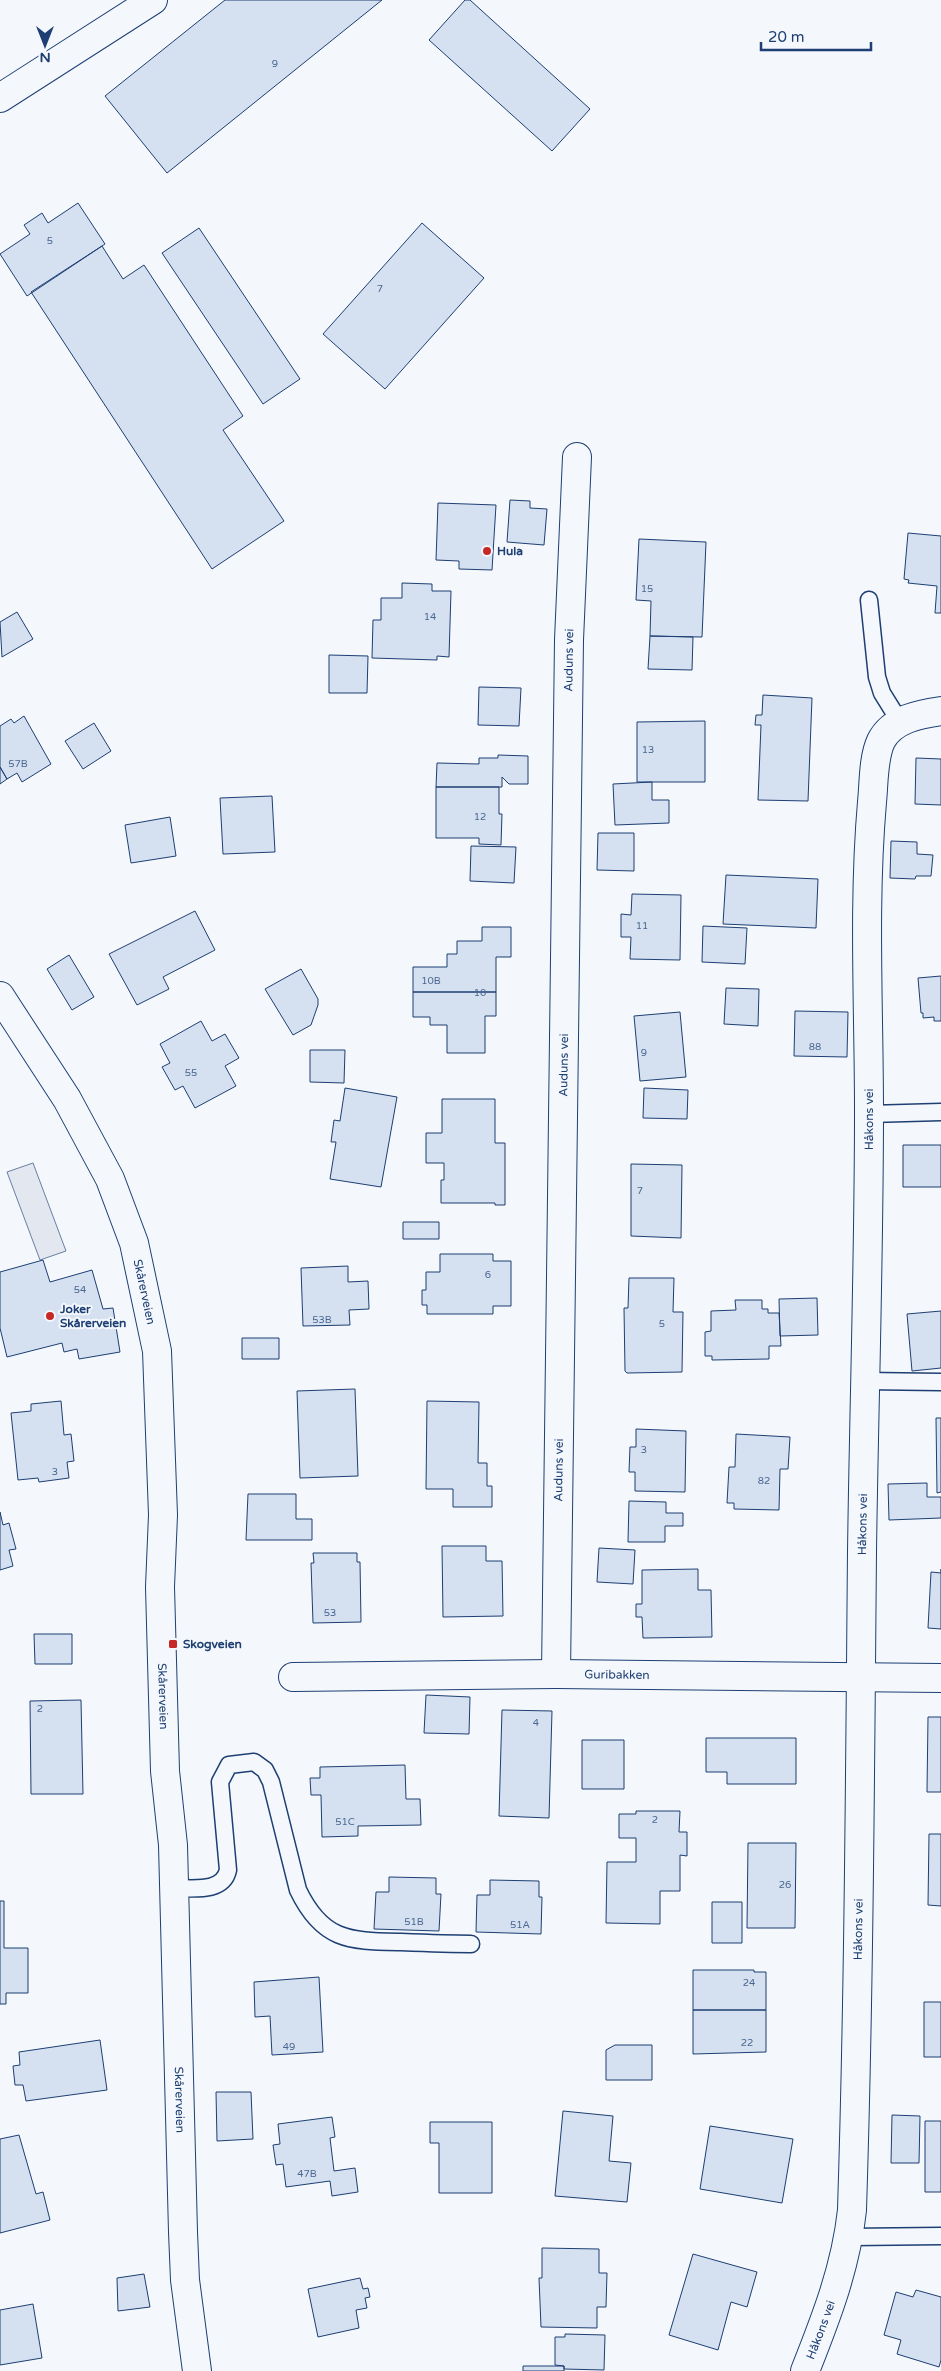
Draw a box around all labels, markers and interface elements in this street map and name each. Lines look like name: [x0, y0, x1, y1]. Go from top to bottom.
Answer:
north arrow: [20, 20, 70, 70]
scale bar: [761, 20, 871, 52]
text: 20 m: [768, 28, 805, 46]
text: N: [39, 49, 51, 66]
house number: 9: [272, 58, 278, 70]
house number: 5: [47, 235, 53, 247]
house number: 7: [377, 283, 383, 295]
place label: Hula: [497, 544, 523, 558]
marker: Hula: [481, 545, 493, 557]
house number: 15: [641, 583, 653, 595]
house number: 14: [424, 611, 436, 623]
street label: Auduns vei: [561, 628, 576, 692]
house number: 13: [642, 744, 654, 756]
house number: 57B: [8, 758, 28, 770]
house number: 12: [474, 811, 486, 823]
house number: 11: [636, 920, 648, 932]
house number: 10B: [421, 975, 441, 987]
house number: 10: [474, 987, 486, 999]
street label: Auduns vei: [556, 1033, 571, 1097]
house number: 88: [809, 1041, 821, 1053]
house number: 9: [641, 1047, 647, 1059]
house number: 55: [185, 1067, 197, 1079]
street label: Håkons vei: [862, 1088, 876, 1150]
house number: 7: [637, 1185, 643, 1197]
street label: Skårerveien: [131, 1258, 158, 1326]
house number: 6: [485, 1269, 491, 1281]
house number: 54: [74, 1284, 86, 1296]
place label: Joker Skårerveien: [59, 1302, 126, 1330]
marker: Joker Skårerveien: [44, 1310, 56, 1322]
house number: 53B: [312, 1314, 332, 1326]
house number: 5: [659, 1318, 665, 1330]
street label: Auduns vei: [551, 1438, 566, 1502]
house number: 3: [641, 1444, 647, 1456]
house number: 3: [52, 1466, 58, 1478]
house number: 82: [758, 1475, 770, 1487]
street label: Håkons vei: [855, 1493, 870, 1555]
house number: 53: [324, 1607, 336, 1619]
place label: Skogveien: [183, 1637, 242, 1652]
marker: Skogveien: [167, 1638, 179, 1650]
street label: Skårerveien: [155, 1663, 171, 1730]
street label: Guribakken: [584, 1667, 650, 1682]
house number: 2: [37, 1703, 43, 1715]
house number: 4: [533, 1717, 539, 1729]
house number: 2: [652, 1814, 658, 1826]
house number: 51C: [335, 1816, 355, 1828]
house number: 26: [779, 1879, 791, 1891]
street label: Håkons vei: [851, 1898, 866, 1960]
house number: 51B: [404, 1916, 424, 1928]
house number: 51A: [510, 1919, 530, 1931]
house number: 24: [743, 1977, 755, 1989]
house number: 22: [741, 2037, 753, 2049]
house number: 49: [283, 2041, 295, 2053]
street label: Skårerveien: [172, 2066, 187, 2133]
house number: 47B: [297, 2168, 317, 2180]
street label: Håkons vei: [803, 2299, 838, 2361]

